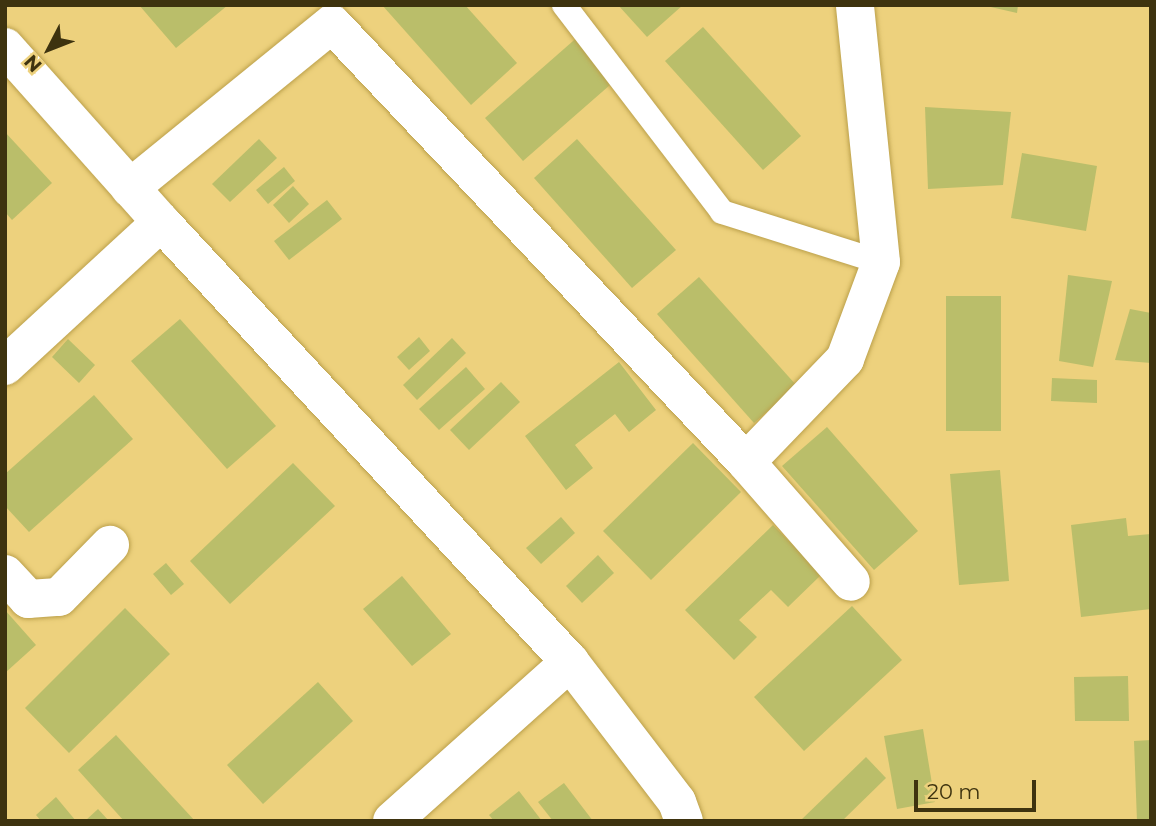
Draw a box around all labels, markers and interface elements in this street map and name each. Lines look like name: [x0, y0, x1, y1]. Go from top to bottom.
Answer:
north arrow: [14, 14, 84, 84]
text: N: [19, 50, 47, 77]
scale bar: [918, 766, 1040, 810]
text: 20 m: [927, 779, 981, 804]

